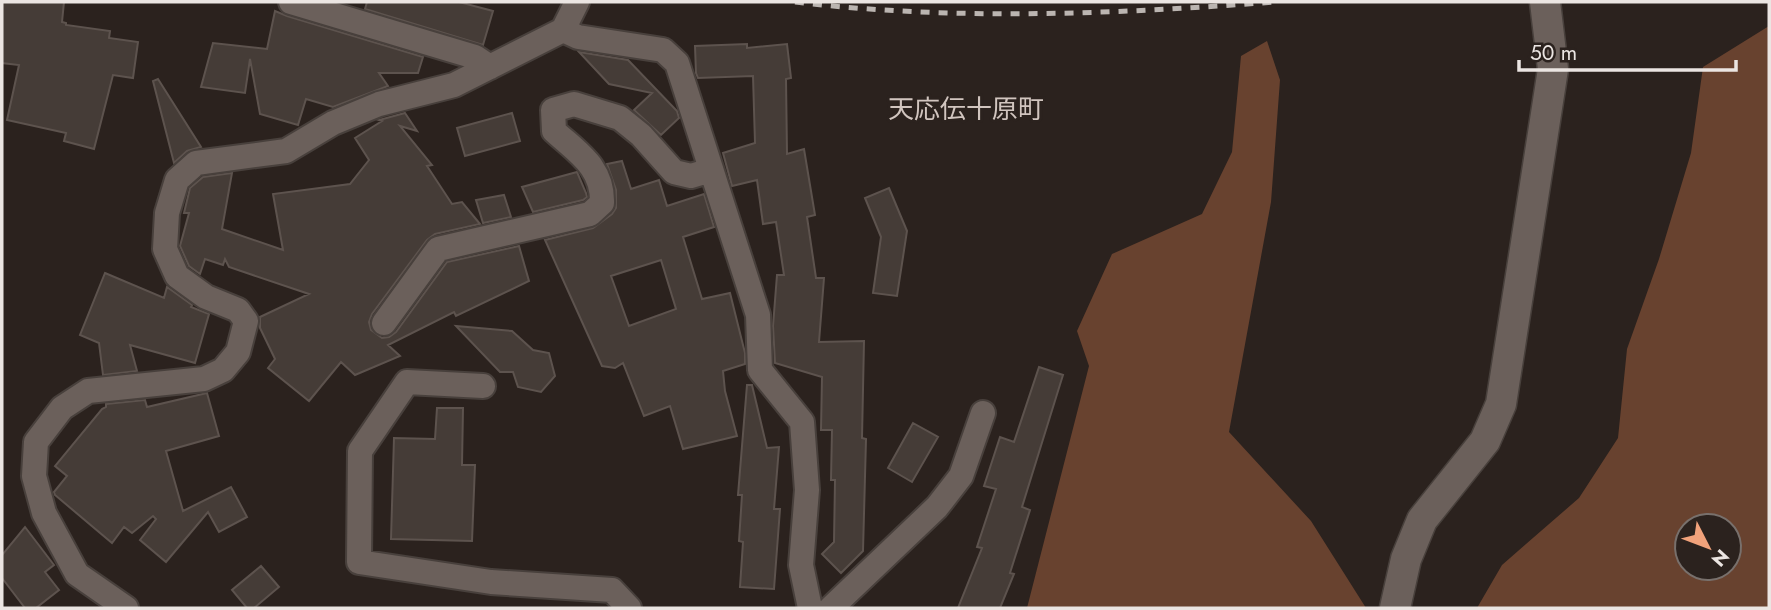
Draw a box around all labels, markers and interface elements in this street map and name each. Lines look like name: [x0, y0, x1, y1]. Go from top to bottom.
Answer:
scale bar: [1519, 28, 1736, 72]
text: 50 m: [1530, 38, 1577, 68]
district label: 天応伝十原町: [888, 90, 1044, 128]
north arrow: [1673, 512, 1743, 582]
text: N: [1705, 543, 1735, 573]

